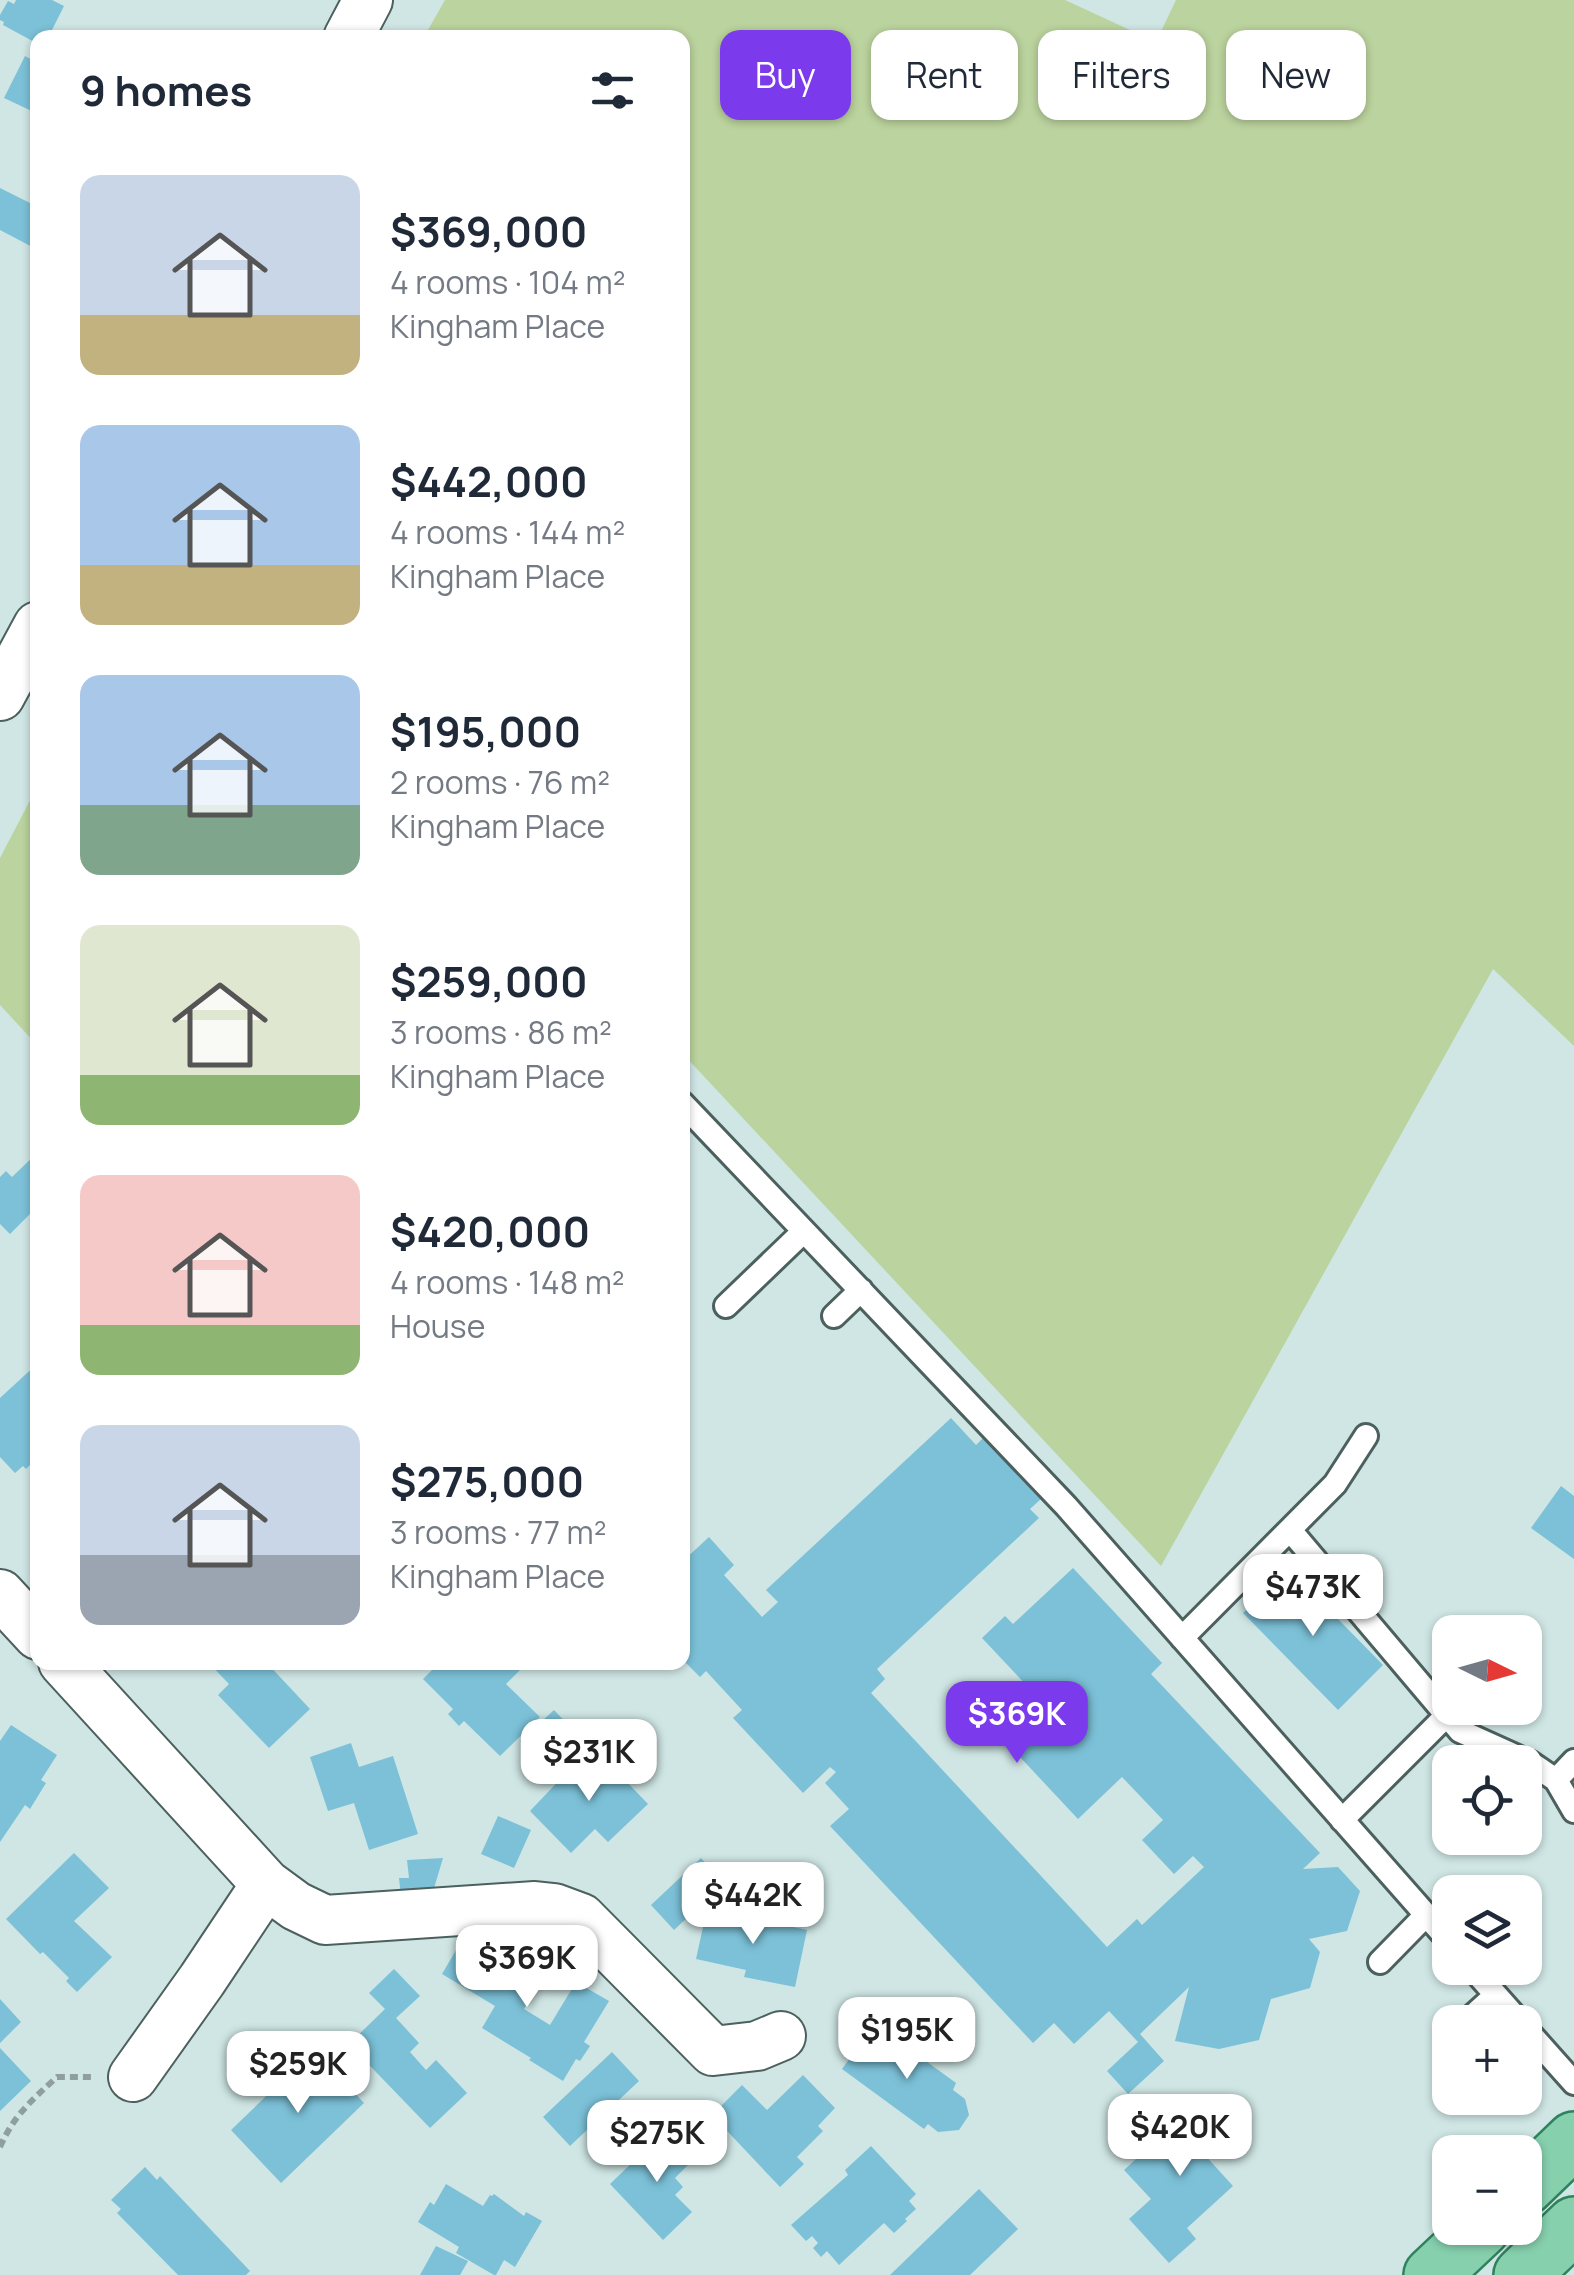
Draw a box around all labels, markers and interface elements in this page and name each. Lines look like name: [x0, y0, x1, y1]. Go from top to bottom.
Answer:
chip: Buy: [720, 30, 851, 120]
chip: Rent: [871, 30, 1018, 120]
chip: Filters: [1038, 30, 1206, 120]
chip: New: [1226, 30, 1366, 120]
text: 9 homes: [80, 61, 252, 119]
icon: filters: [585, 63, 640, 118]
text: $369,000: [390, 202, 587, 260]
icon: home: [160, 215, 280, 335]
text: 4 rooms · 104 m²: [390, 260, 626, 304]
text: Kingham Place: [390, 304, 605, 348]
text: $442,000: [390, 452, 588, 510]
icon: home: [160, 465, 280, 585]
text: 4 rooms · 144 m²: [390, 510, 625, 554]
text: Kingham Place: [390, 554, 605, 598]
text: $195,000: [390, 702, 581, 760]
icon: home: [160, 715, 280, 835]
text: 2 rooms · 76 m²: [390, 760, 610, 804]
text: Kingham Place: [390, 804, 605, 848]
text: $259,000: [390, 952, 588, 1010]
icon: home: [160, 965, 280, 1085]
text: 3 rooms · 86 m²: [390, 1010, 612, 1054]
text: Kingham Place: [390, 1054, 605, 1098]
text: $420,000: [390, 1202, 590, 1260]
icon: home: [160, 1215, 280, 1335]
text: 4 rooms · 148 m²: [390, 1260, 625, 1304]
text: House: [390, 1304, 485, 1348]
text: $275,000: [390, 1452, 584, 1510]
icon: home: [160, 1465, 280, 1585]
text: 3 rooms · 77 m²: [390, 1510, 606, 1554]
text: Kingham Place: [390, 1554, 605, 1598]
pin: $473K: [1243, 1554, 1383, 1639]
text: $473K: [1265, 1564, 1361, 1608]
north arrow: [1432, 1615, 1542, 1725]
map controls: [1432, 1615, 1542, 2245]
pin: $369K: [947, 1681, 1087, 1766]
text: $369K: [968, 1691, 1066, 1735]
pin: $231K: [519, 1719, 659, 1804]
text: $231K: [543, 1729, 635, 1773]
button: locate: [1432, 1745, 1542, 1855]
pin: $442K: [683, 1862, 823, 1947]
text: $442K: [704, 1872, 802, 1916]
button: layers: [1432, 1875, 1542, 1985]
pin: $369K: [457, 1925, 597, 2010]
text: $369K: [478, 1935, 576, 1979]
pin: $195K: [837, 1997, 977, 2082]
button: +: [1432, 2005, 1542, 2115]
text: $195K: [860, 2007, 954, 2051]
pin: $259K: [228, 2031, 368, 2116]
text: $259K: [249, 2041, 347, 2085]
pin: $420K: [1110, 2094, 1250, 2179]
pin: $275K: [587, 2100, 727, 2185]
text: $420K: [1130, 2104, 1230, 2148]
text: $275K: [609, 2110, 705, 2154]
button: −: [1432, 2135, 1542, 2245]

